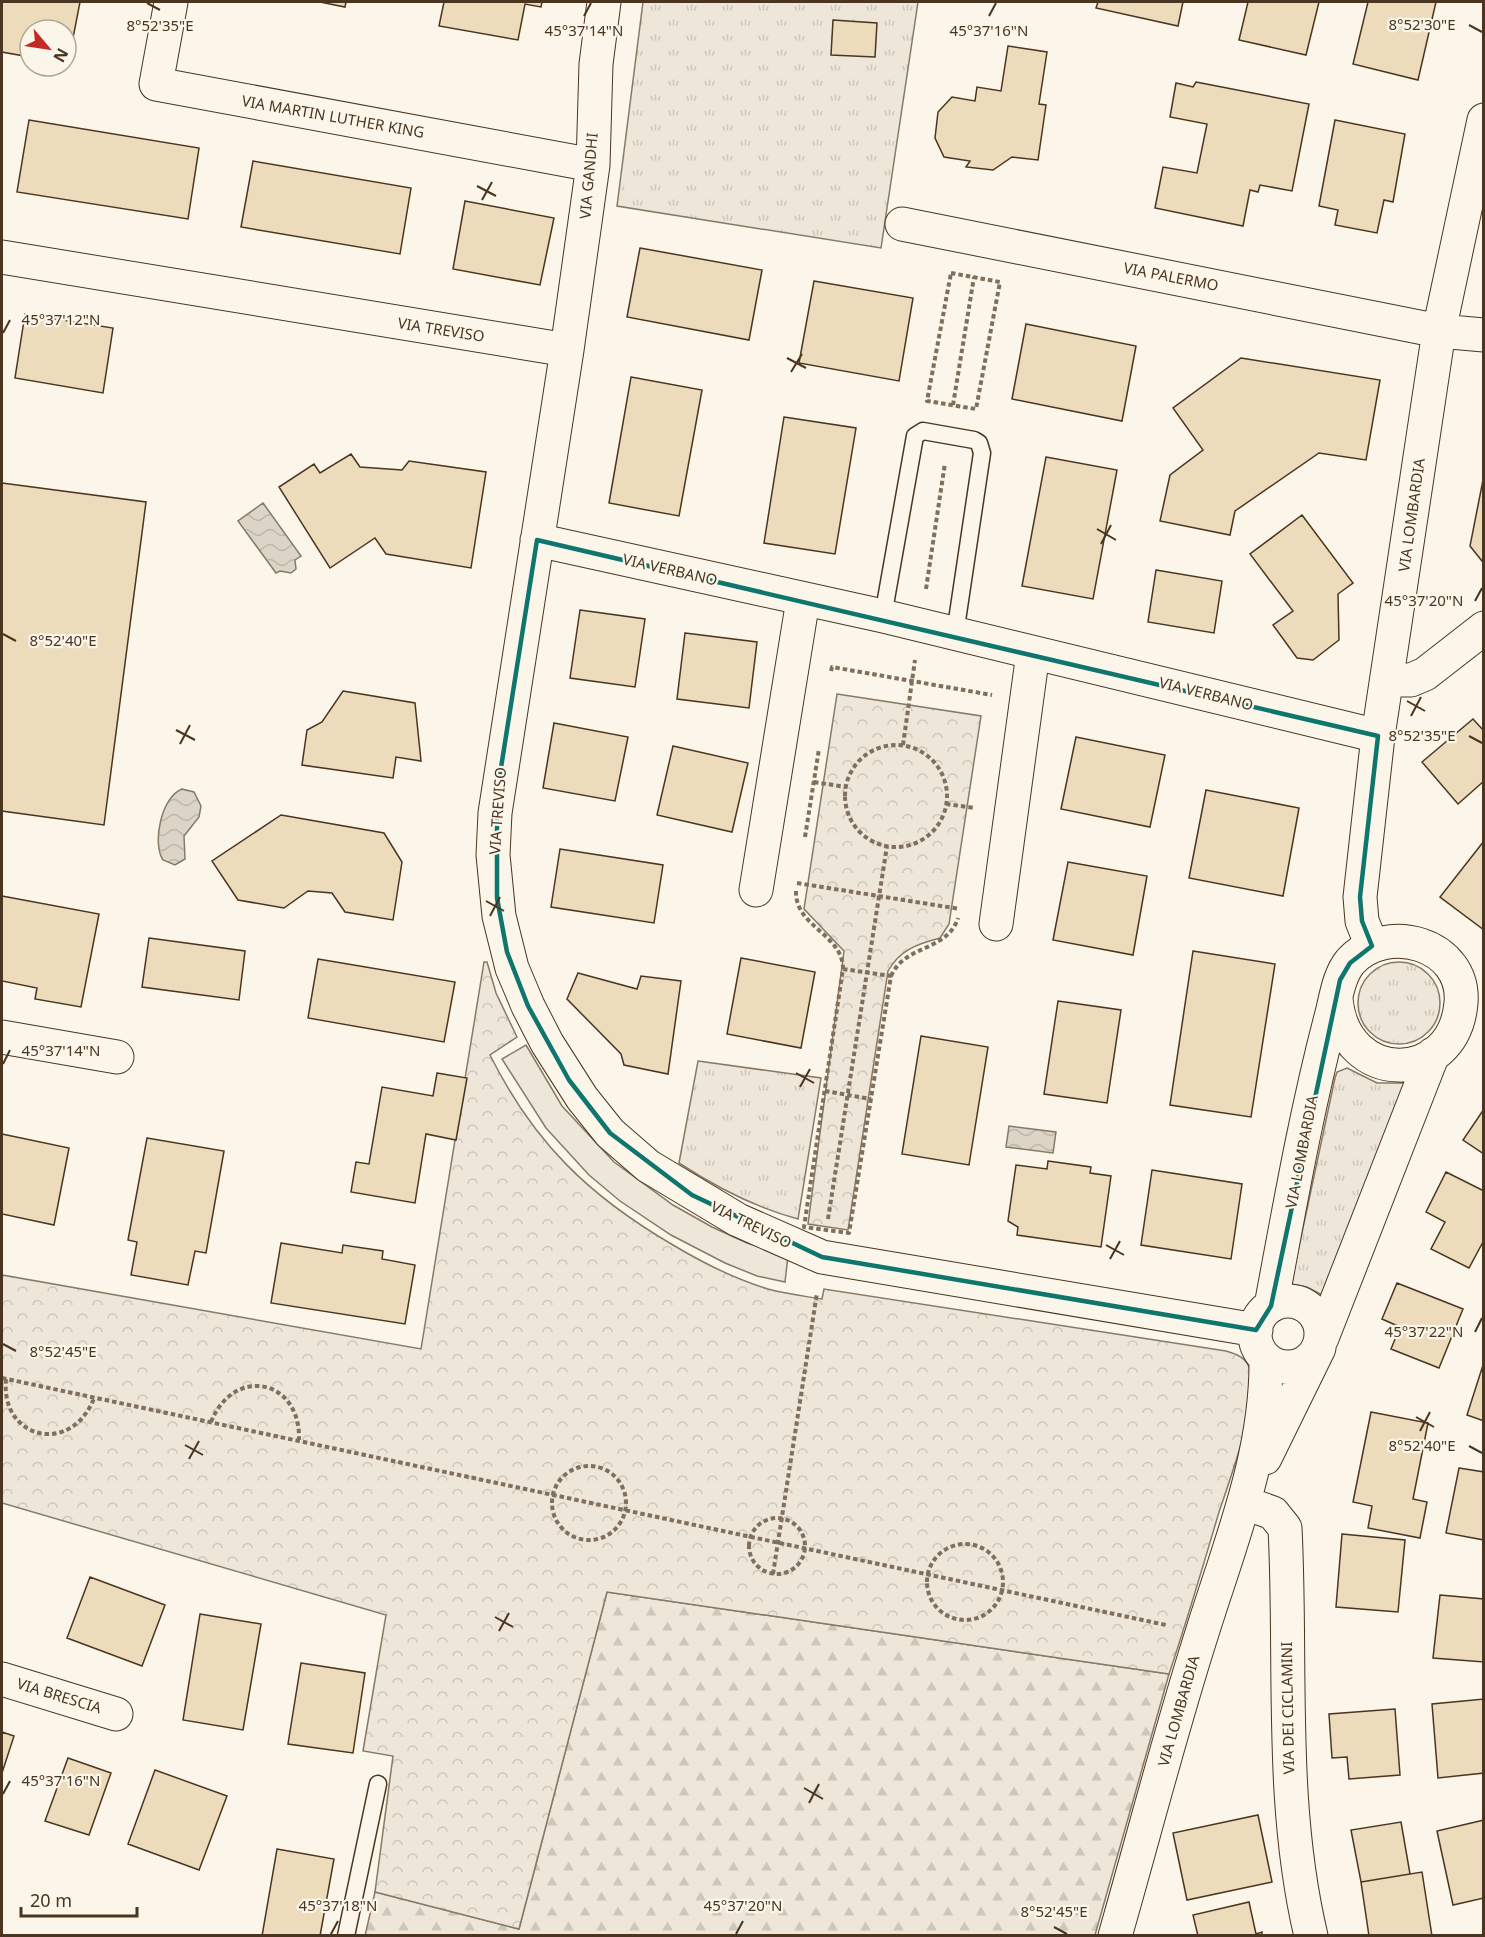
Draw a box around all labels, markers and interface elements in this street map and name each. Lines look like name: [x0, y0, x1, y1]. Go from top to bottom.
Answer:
text: 8°52'30"E: [1388, 14, 1456, 34]
text: 8°52'35"E: [126, 15, 194, 35]
north arrow: [18, 18, 78, 78]
text: 45°37'14"N: [545, 20, 623, 40]
text: 45°37'16"N: [950, 20, 1028, 40]
text: N: [48, 44, 74, 66]
street label: VIA MARTIN LUTHER KING: [240, 90, 426, 142]
street label: VIA GANDHI: [574, 132, 602, 220]
street label: VIA PALERMO: [1122, 257, 1220, 295]
text: 45°37'12"N: [22, 309, 100, 329]
street label: VIA TREVISO: [396, 312, 486, 346]
street label: VIA LOMBARDIA: [1393, 456, 1429, 573]
street label: VIA VERBANO: [621, 548, 720, 590]
text: 45°37'20"N: [1385, 590, 1463, 610]
text: 8°52'40"E: [29, 630, 97, 650]
street label: VIA VERBANO: [1157, 672, 1256, 714]
text: 8°52'35"E: [1388, 725, 1456, 745]
street label: VIA TREVISO: [484, 767, 510, 855]
text: 45°37'14"N: [22, 1040, 100, 1060]
street label: VIA LOMBARDIA: [1280, 1093, 1322, 1210]
street label: VIA TREVISO: [708, 1196, 795, 1252]
text: 45°37'22"N: [1385, 1321, 1463, 1341]
text: 8°52'45"E: [29, 1341, 97, 1361]
text: 8°52'40"E: [1388, 1435, 1456, 1455]
street label: VIA DEI CICLAMINI: [1276, 1642, 1298, 1774]
street label: VIA LOMBARDIA: [1153, 1652, 1204, 1769]
street label: VIA BRESCIA: [15, 1673, 104, 1717]
text: 45°37'16"N: [22, 1770, 100, 1790]
scale bar: [21, 1880, 136, 1918]
text: 20 m: [30, 1888, 72, 1912]
text: 45°37'18"N: [299, 1895, 377, 1915]
text: 45°37'20"N: [704, 1895, 782, 1915]
text: 8°52'45"E: [1020, 1901, 1088, 1921]

